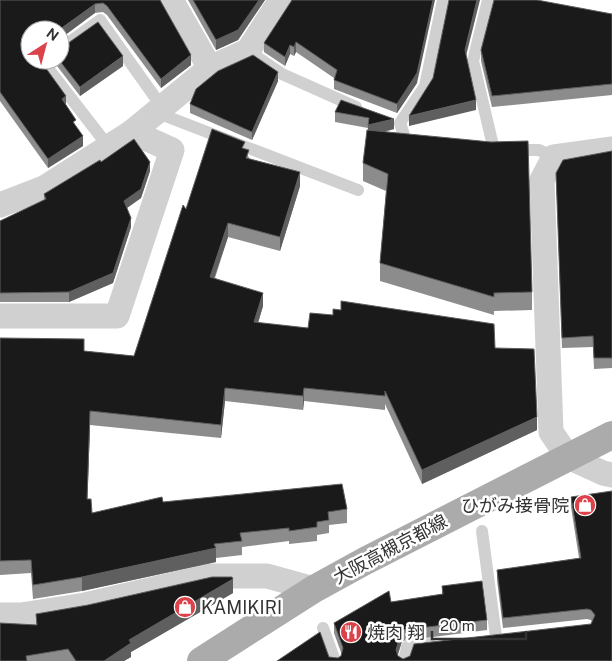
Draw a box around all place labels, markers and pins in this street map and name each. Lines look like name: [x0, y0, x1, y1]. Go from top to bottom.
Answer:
shop icon: ひがみ接骨院: [573, 493, 597, 517]
place label: ひがみ接骨院: [461, 495, 569, 516]
shop icon: KAMIKIRI: [173, 595, 197, 619]
place label: KAMIKIRI: [201, 597, 282, 618]
restaurant icon: 焼肉 翔: [339, 620, 363, 644]
place label: 焼肉 翔: [367, 622, 425, 643]

